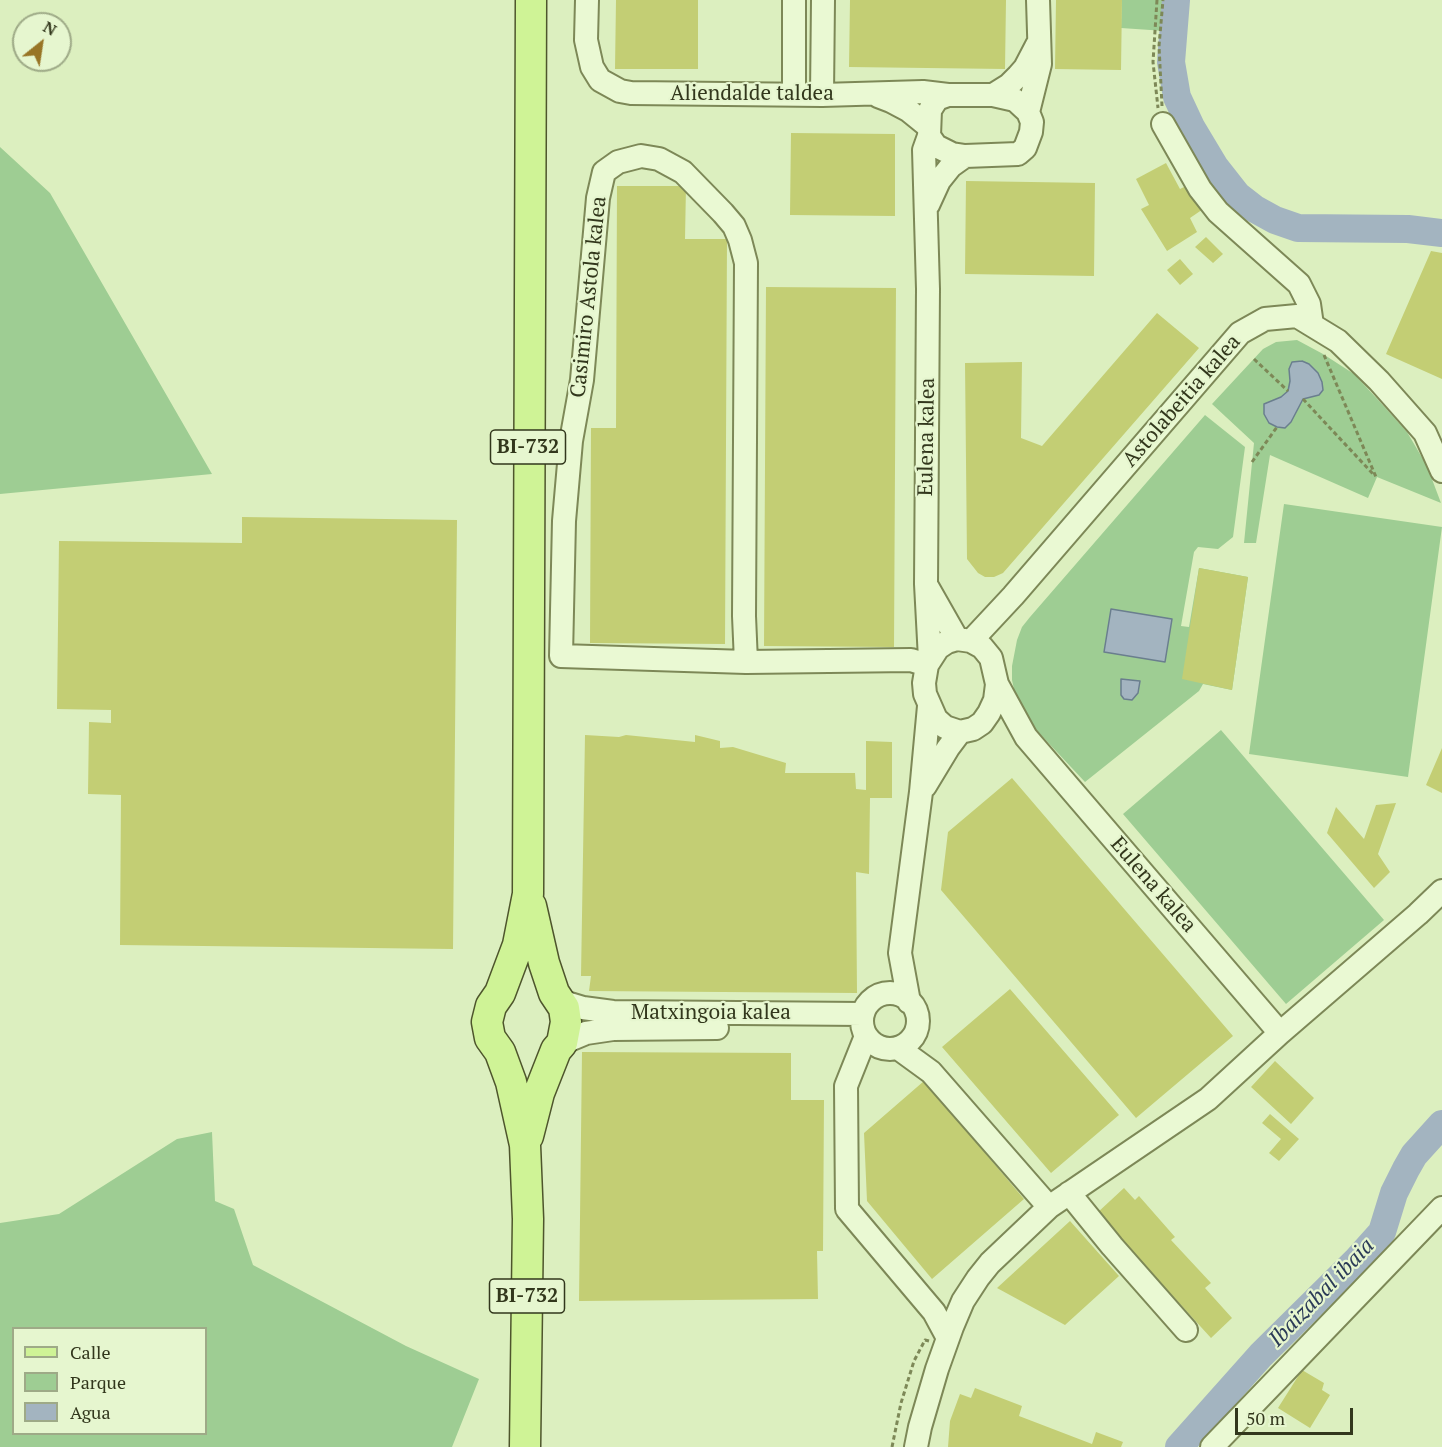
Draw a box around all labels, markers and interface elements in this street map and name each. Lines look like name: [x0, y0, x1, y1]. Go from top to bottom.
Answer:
north arrow: [12, 12, 72, 72]
text: N: [39, 16, 61, 41]
street label: Aliendalde taldea: [670, 81, 834, 107]
street label: Casimiro Astola kalea: [566, 195, 612, 399]
street label: Astolabeitia kalea: [1118, 330, 1246, 472]
street label: Eulena kalea: [913, 378, 941, 496]
road number: BI-732: [490, 430, 566, 464]
street label: Eulena kalea: [1105, 832, 1201, 938]
street label: Matxingoia kalea: [631, 1000, 791, 1026]
water label: Ibaizabal ibaia: [1264, 1233, 1380, 1353]
road number: BI-732: [490, 1279, 564, 1313]
legend: [12, 1327, 207, 1435]
text: Calle: [70, 1340, 111, 1364]
text: Parque: [70, 1370, 126, 1394]
scale bar: [1238, 1396, 1356, 1434]
text: Agua: [70, 1400, 111, 1424]
text: 50 m: [1246, 1406, 1285, 1430]

